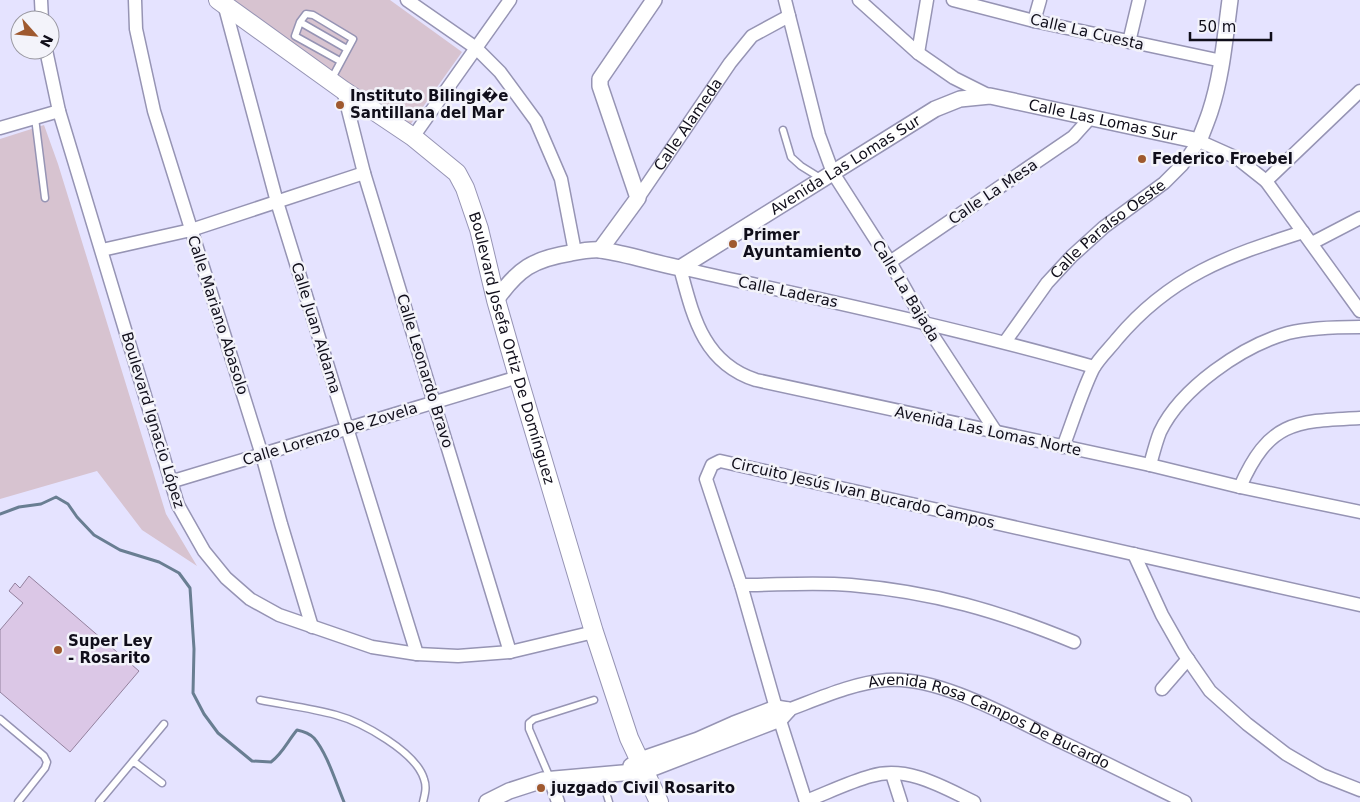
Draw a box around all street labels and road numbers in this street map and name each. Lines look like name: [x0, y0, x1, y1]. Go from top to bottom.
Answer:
street label: Calle La Cuesta: [1028, 10, 1146, 54]
street label: Calle Alameda: [650, 75, 726, 174]
street label: Calle Las Lomas Sur: [1027, 96, 1179, 145]
street label: Avenida Las Lomas Sur: [767, 111, 925, 219]
street label: Calle La Mesa: [945, 156, 1041, 228]
street label: Calle Paraíso Oeste: [1047, 176, 1169, 282]
street label: Boulevard Josefa Ortiz De Domínguez: [465, 209, 559, 487]
street label: Calle Mariano Abasolo: [184, 233, 252, 397]
street label: Calle La Bajada: [868, 237, 944, 345]
street label: Calle Juan Aldama: [287, 260, 345, 396]
street label: Calle Laderas: [736, 273, 840, 311]
street label: Calle Leonardo Bravo: [393, 292, 457, 450]
street label: Boulevard Ignacio López: [118, 330, 188, 511]
street label: Calle Lorenzo De Zovela: [240, 399, 420, 469]
street label: Avenida Las Lomas Norte: [893, 402, 1083, 460]
street label: Circuito Jesús Ivan Bucardo Campos: [729, 454, 997, 532]
street label: Avenida Rosa Campos De Bucardo: [867, 671, 1113, 773]

